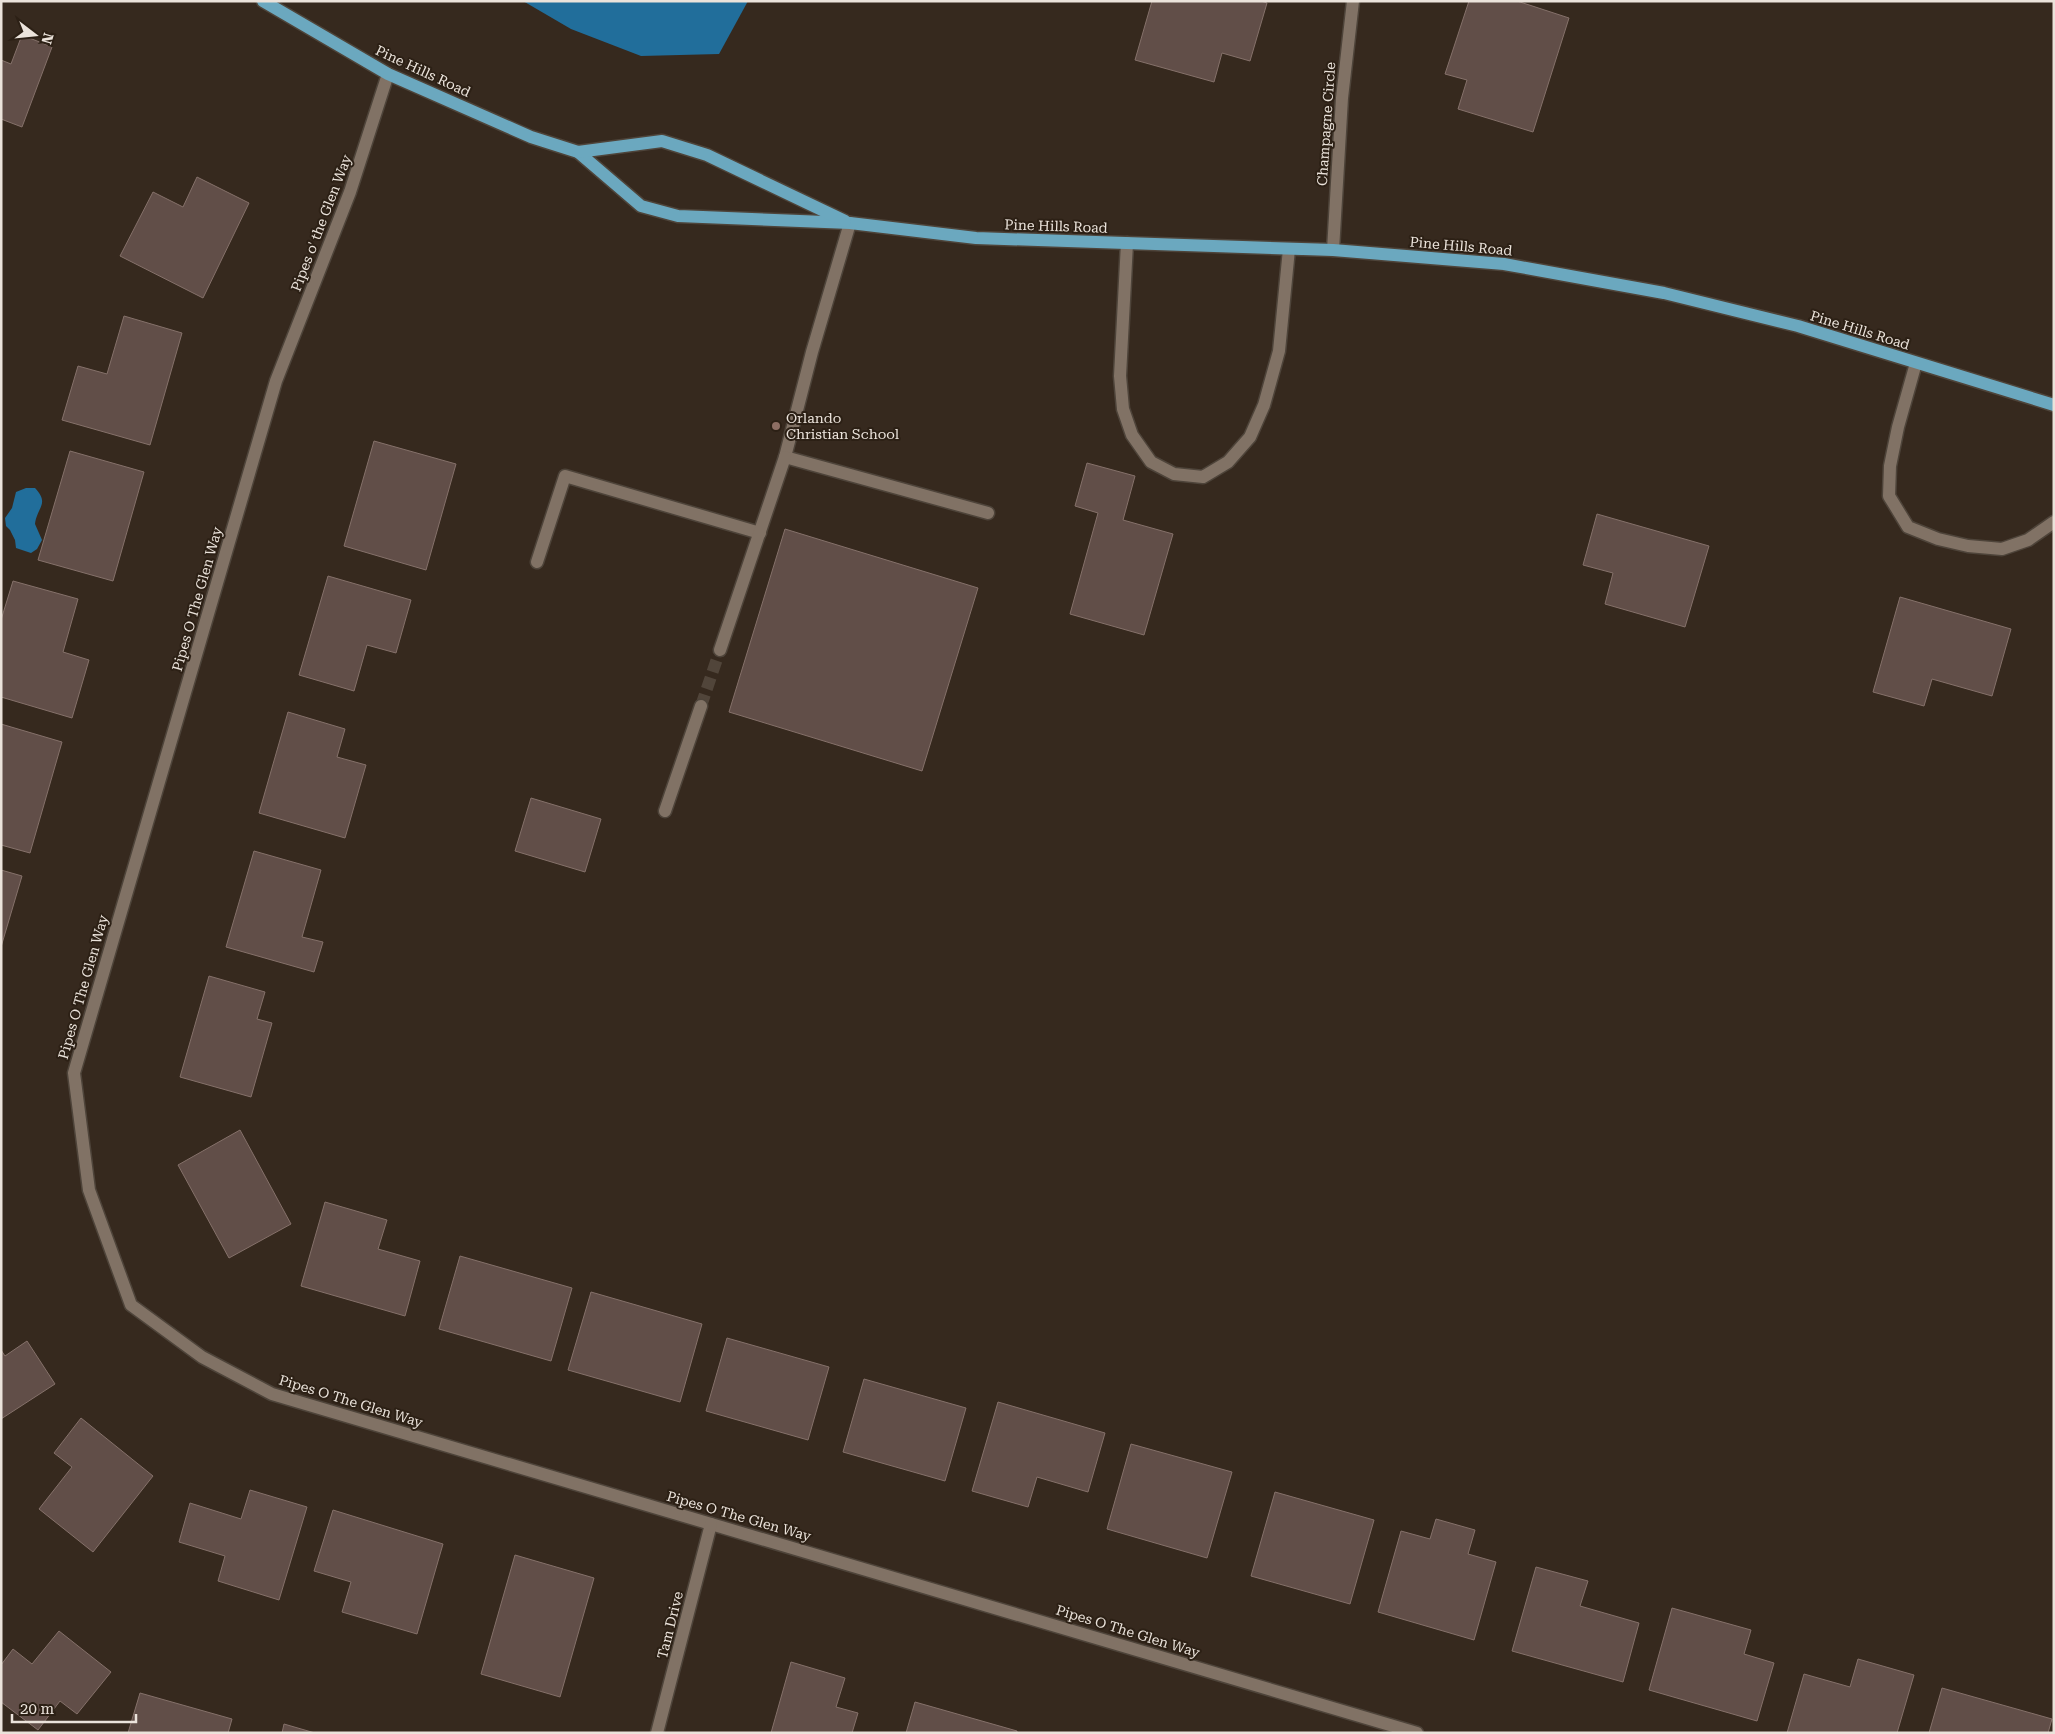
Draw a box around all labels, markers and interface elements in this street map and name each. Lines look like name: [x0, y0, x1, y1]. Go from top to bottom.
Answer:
north arrow: [10, 10, 60, 60]
text: N: [38, 31, 57, 46]
street label: Pine Hills Road: [373, 42, 473, 100]
street label: Champagne Circle: [1314, 61, 1338, 187]
street label: Pipes o' the Glen Way: [287, 152, 355, 294]
street label: Pine Hills Road: [1004, 216, 1108, 236]
street label: Pine Hills Road: [1409, 234, 1513, 258]
street label: Pine Hills Road: [1808, 307, 1912, 353]
place label: Orlando Christian School: [786, 410, 900, 442]
marker: Orlando Christian School: [770, 420, 782, 432]
street label: Pipes O The Glen Way: [169, 524, 225, 673]
street label: Pipes O The Glen Way: [55, 912, 111, 1061]
street label: Pipes O The Glen Way: [277, 1372, 425, 1431]
street label: Pipes O The Glen Way: [665, 1488, 814, 1544]
street label: Tam Drive: [654, 1589, 686, 1660]
street label: Pipes O The Glen Way: [1054, 1602, 1202, 1661]
scale bar: [12, 1692, 136, 1724]
text: 20 m: [20, 1700, 55, 1718]

